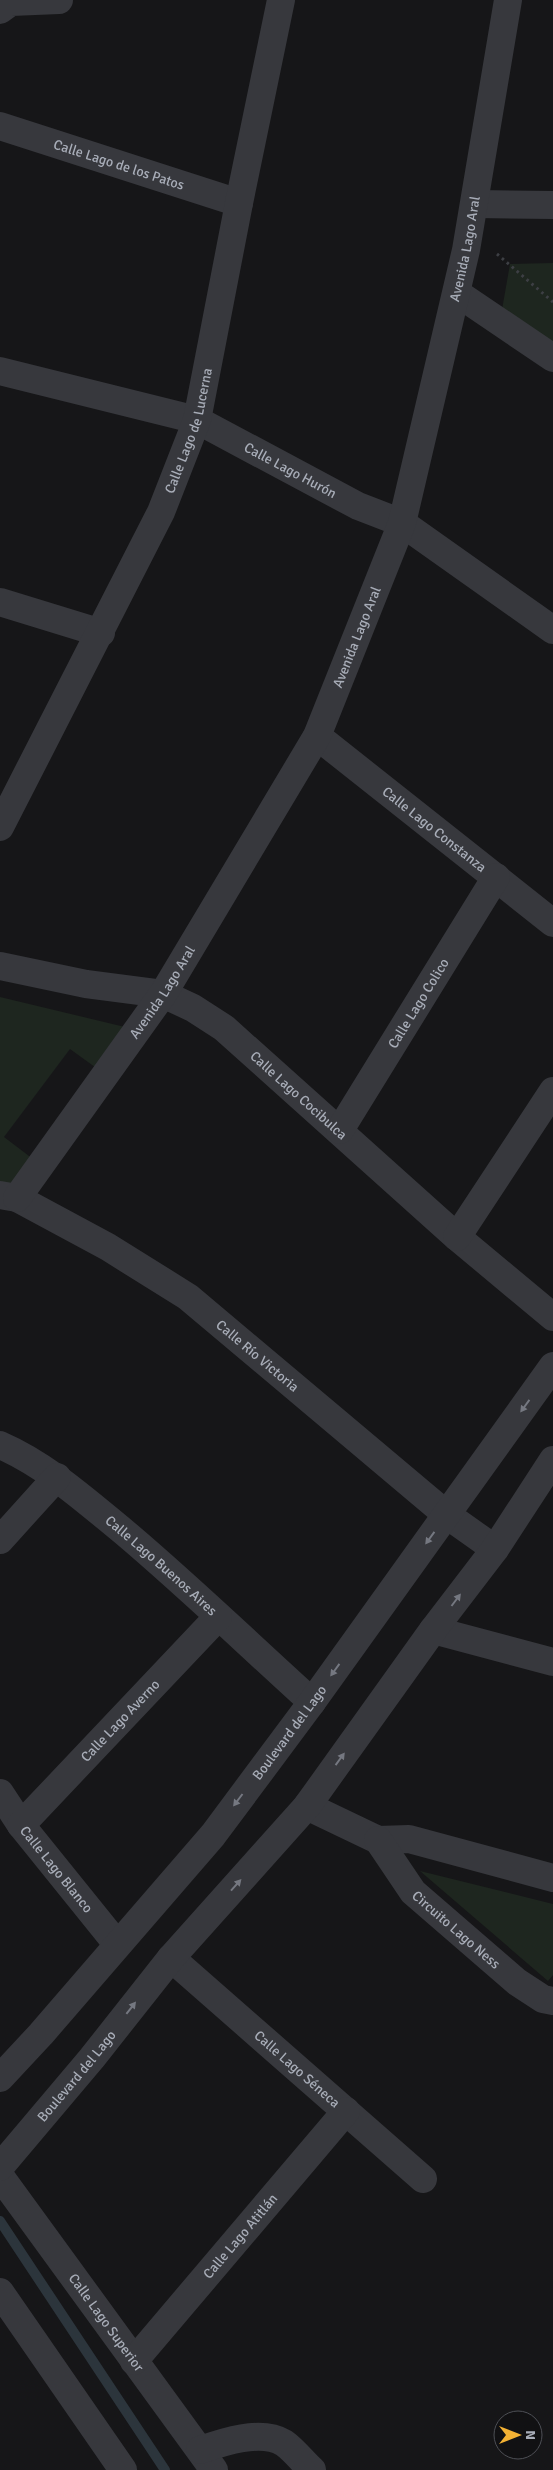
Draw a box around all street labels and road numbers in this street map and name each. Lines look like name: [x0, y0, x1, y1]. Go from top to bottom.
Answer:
street label: Calle Lago de los Patos: [51, 135, 186, 193]
street label: Avenida Lago Aral: [446, 195, 483, 303]
street label: Calle Lago de Lucerna: [161, 366, 215, 496]
street label: Calle Lago Hurón: [241, 438, 340, 502]
street label: Avenida Lago Aral: [329, 584, 384, 690]
street label: Calle Lago Constanza: [379, 783, 490, 876]
street label: Avenida Lago Aral: [125, 943, 198, 1042]
street label: Calle Lago Colico: [384, 955, 452, 1051]
street label: Calle Lago Cocibulca: [247, 1047, 351, 1143]
street label: Calle Río Victoria: [213, 1316, 303, 1395]
street label: Calle Lago Buenos Aires: [102, 1512, 221, 1619]
street label: Calle Lago Averno: [77, 1676, 163, 1765]
street label: Boulevard del Lago: [249, 1682, 330, 1783]
street label: Calle Lago Blanco: [16, 1822, 97, 1916]
street label: Circuito Lago Ness: [409, 1887, 504, 1972]
street label: Boulevard del Lago: [34, 2027, 119, 2125]
street label: Calle Lago Séneca: [251, 2027, 344, 2111]
street label: Calle Lago Atitlán: [199, 2190, 281, 2282]
street label: Calle Lago Superior: [65, 2270, 148, 2375]

